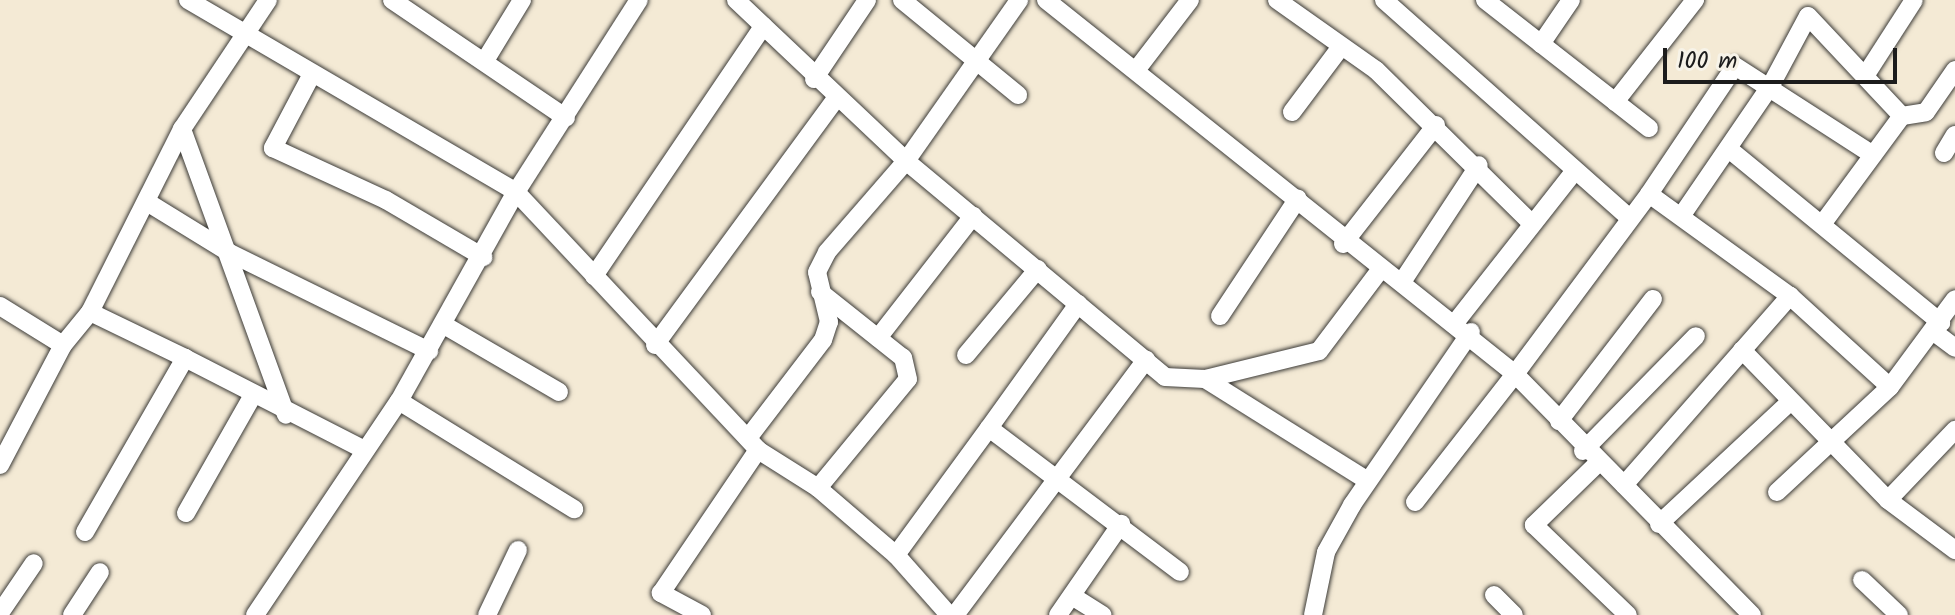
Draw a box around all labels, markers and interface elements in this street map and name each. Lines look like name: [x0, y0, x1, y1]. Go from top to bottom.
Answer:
scale bar: [1667, 32, 1901, 82]
text: 100 m: [1677, 42, 1737, 81]

